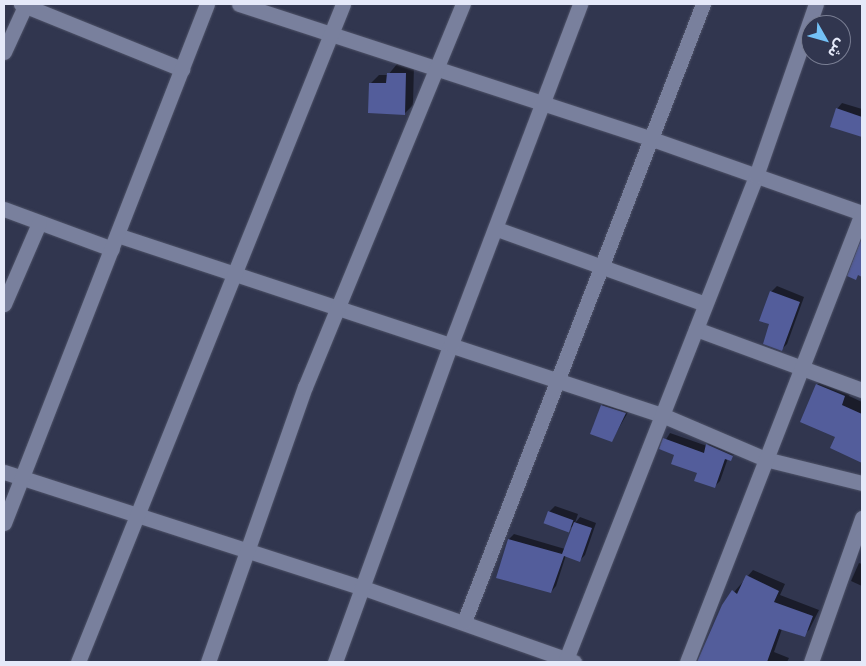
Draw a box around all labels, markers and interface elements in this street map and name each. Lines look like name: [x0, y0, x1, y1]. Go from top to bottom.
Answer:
north arrow: [801, 15, 851, 65]
text: ش: [823, 35, 851, 62]

